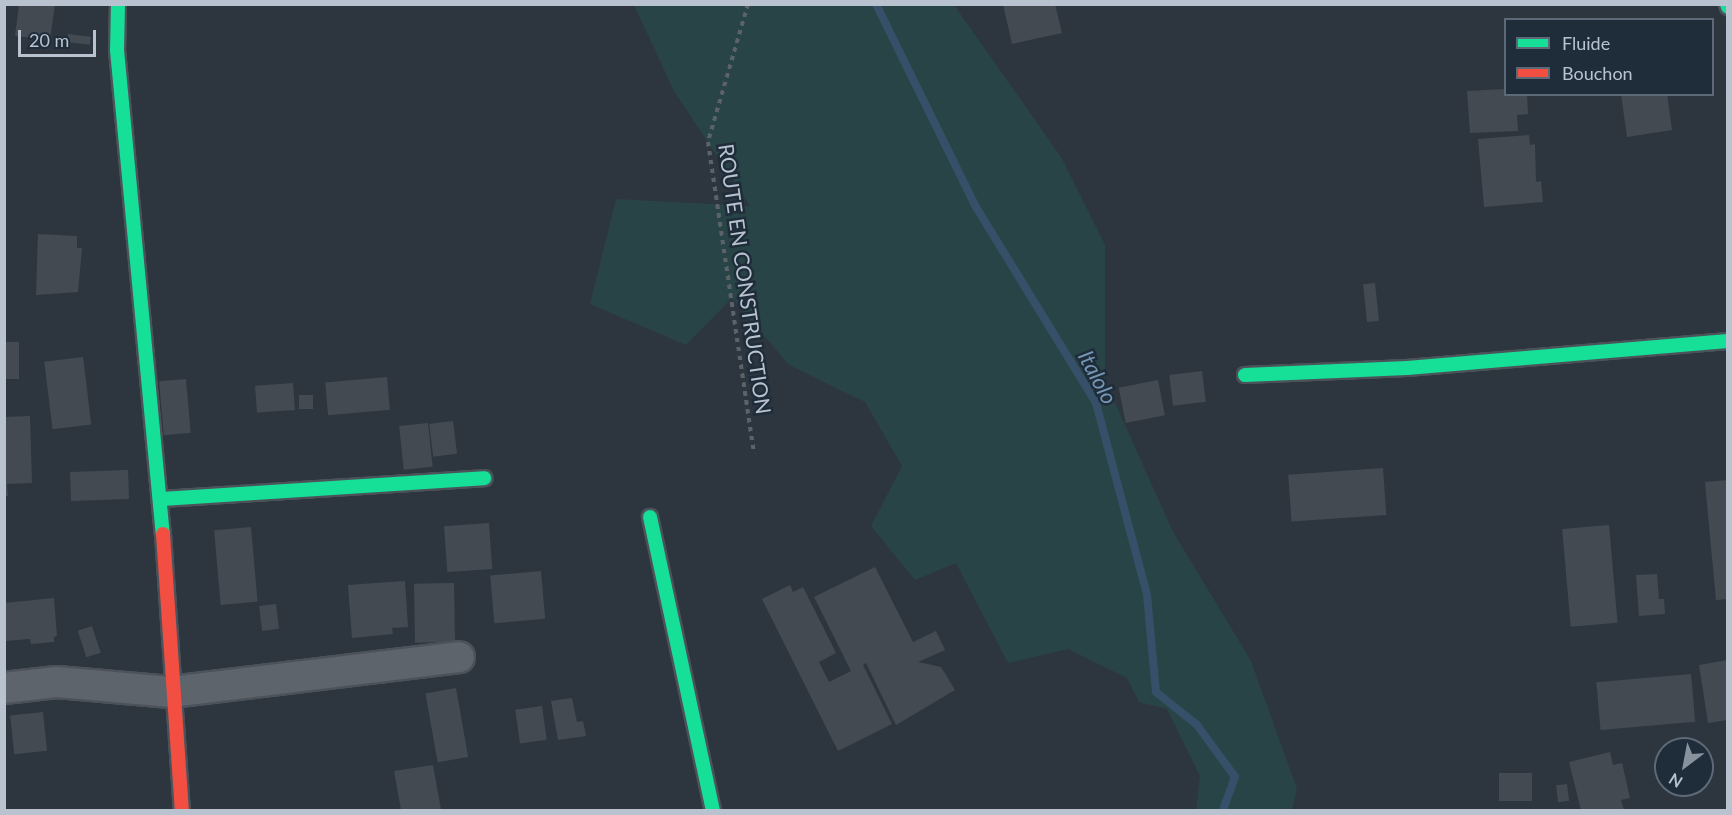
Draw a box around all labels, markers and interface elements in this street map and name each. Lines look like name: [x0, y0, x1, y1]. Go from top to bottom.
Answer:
scale bar: [21, 18, 99, 56]
legend: [1504, 18, 1714, 96]
text: 20 m: [29, 29, 69, 51]
text: Fluide: [1562, 32, 1610, 54]
text: Bouchon: [1562, 62, 1633, 84]
street label: ROUTE EN CONSTRUCTION: [714, 142, 776, 416]
water label: Italolo: [1073, 346, 1123, 408]
north arrow: [1654, 737, 1714, 797]
text: N: [1665, 770, 1686, 792]

